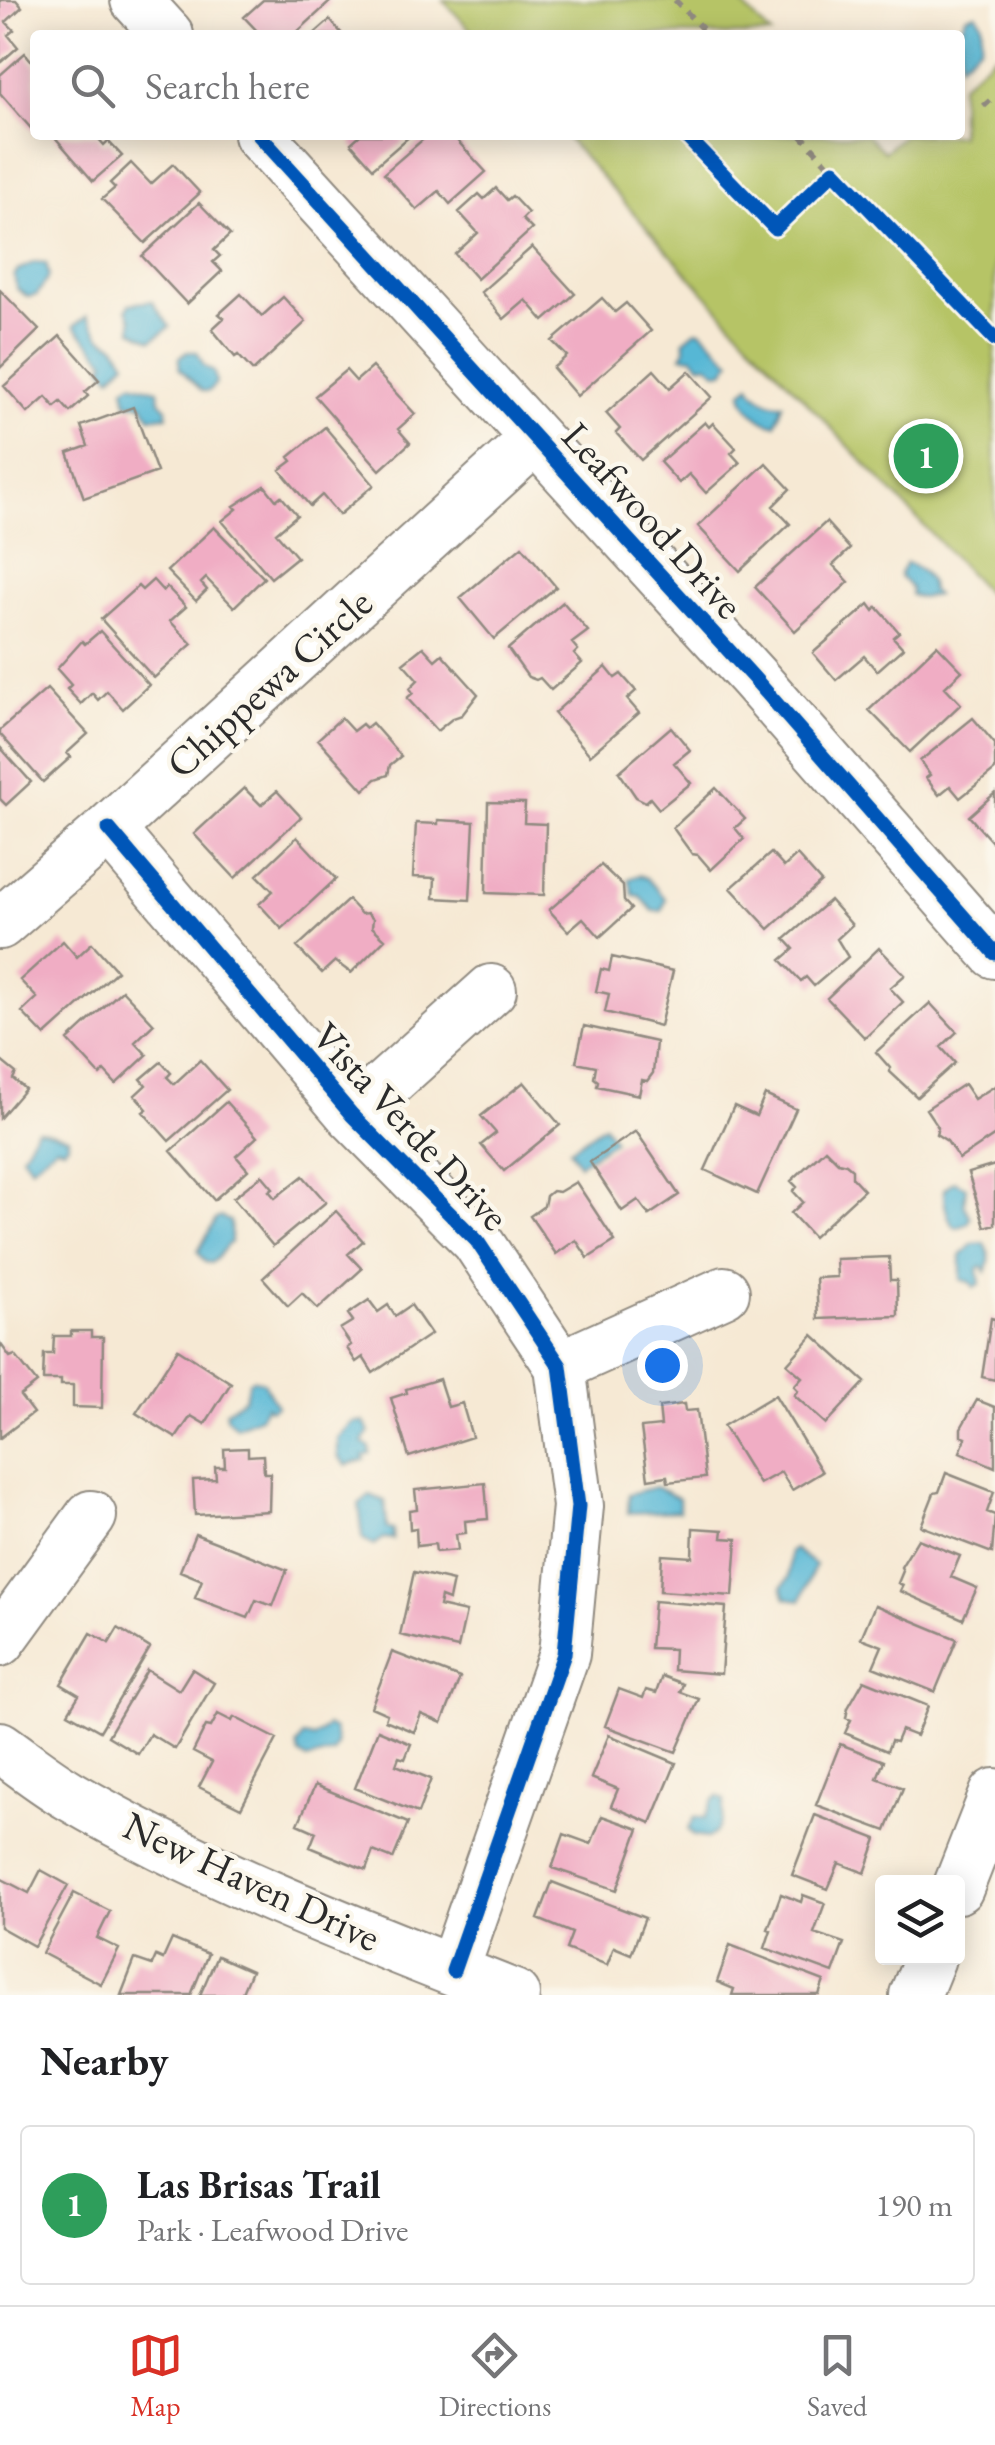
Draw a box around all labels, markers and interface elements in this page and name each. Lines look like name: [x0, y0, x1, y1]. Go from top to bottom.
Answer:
search box: [30, 30, 965, 140]
icon: search: [65, 58, 120, 113]
text: Search here: [145, 61, 310, 110]
street label: Leafwood Drive: [551, 411, 755, 629]
pin: 1: [894, 418, 958, 494]
street label: Chippewa Circle: [155, 577, 383, 789]
street label: Vista Verde Drive: [301, 1011, 521, 1241]
your location: [637, 1340, 688, 1391]
street label: New Haven Drive: [116, 1799, 388, 1963]
map controls: [875, 1875, 965, 1965]
button: layers: [875, 1875, 965, 1965]
text: Nearby: [40, 2033, 169, 2088]
text: Las Brisas Trail: [137, 2160, 381, 2209]
text: 1: [66, 2184, 83, 2226]
text: 190 m: [876, 2184, 953, 2226]
text: Park · Leafwood Drive: [137, 2209, 409, 2251]
tab: Map: [128, 2328, 183, 2424]
tab: Directions: [439, 2328, 551, 2424]
tab: Saved: [807, 2328, 867, 2424]

